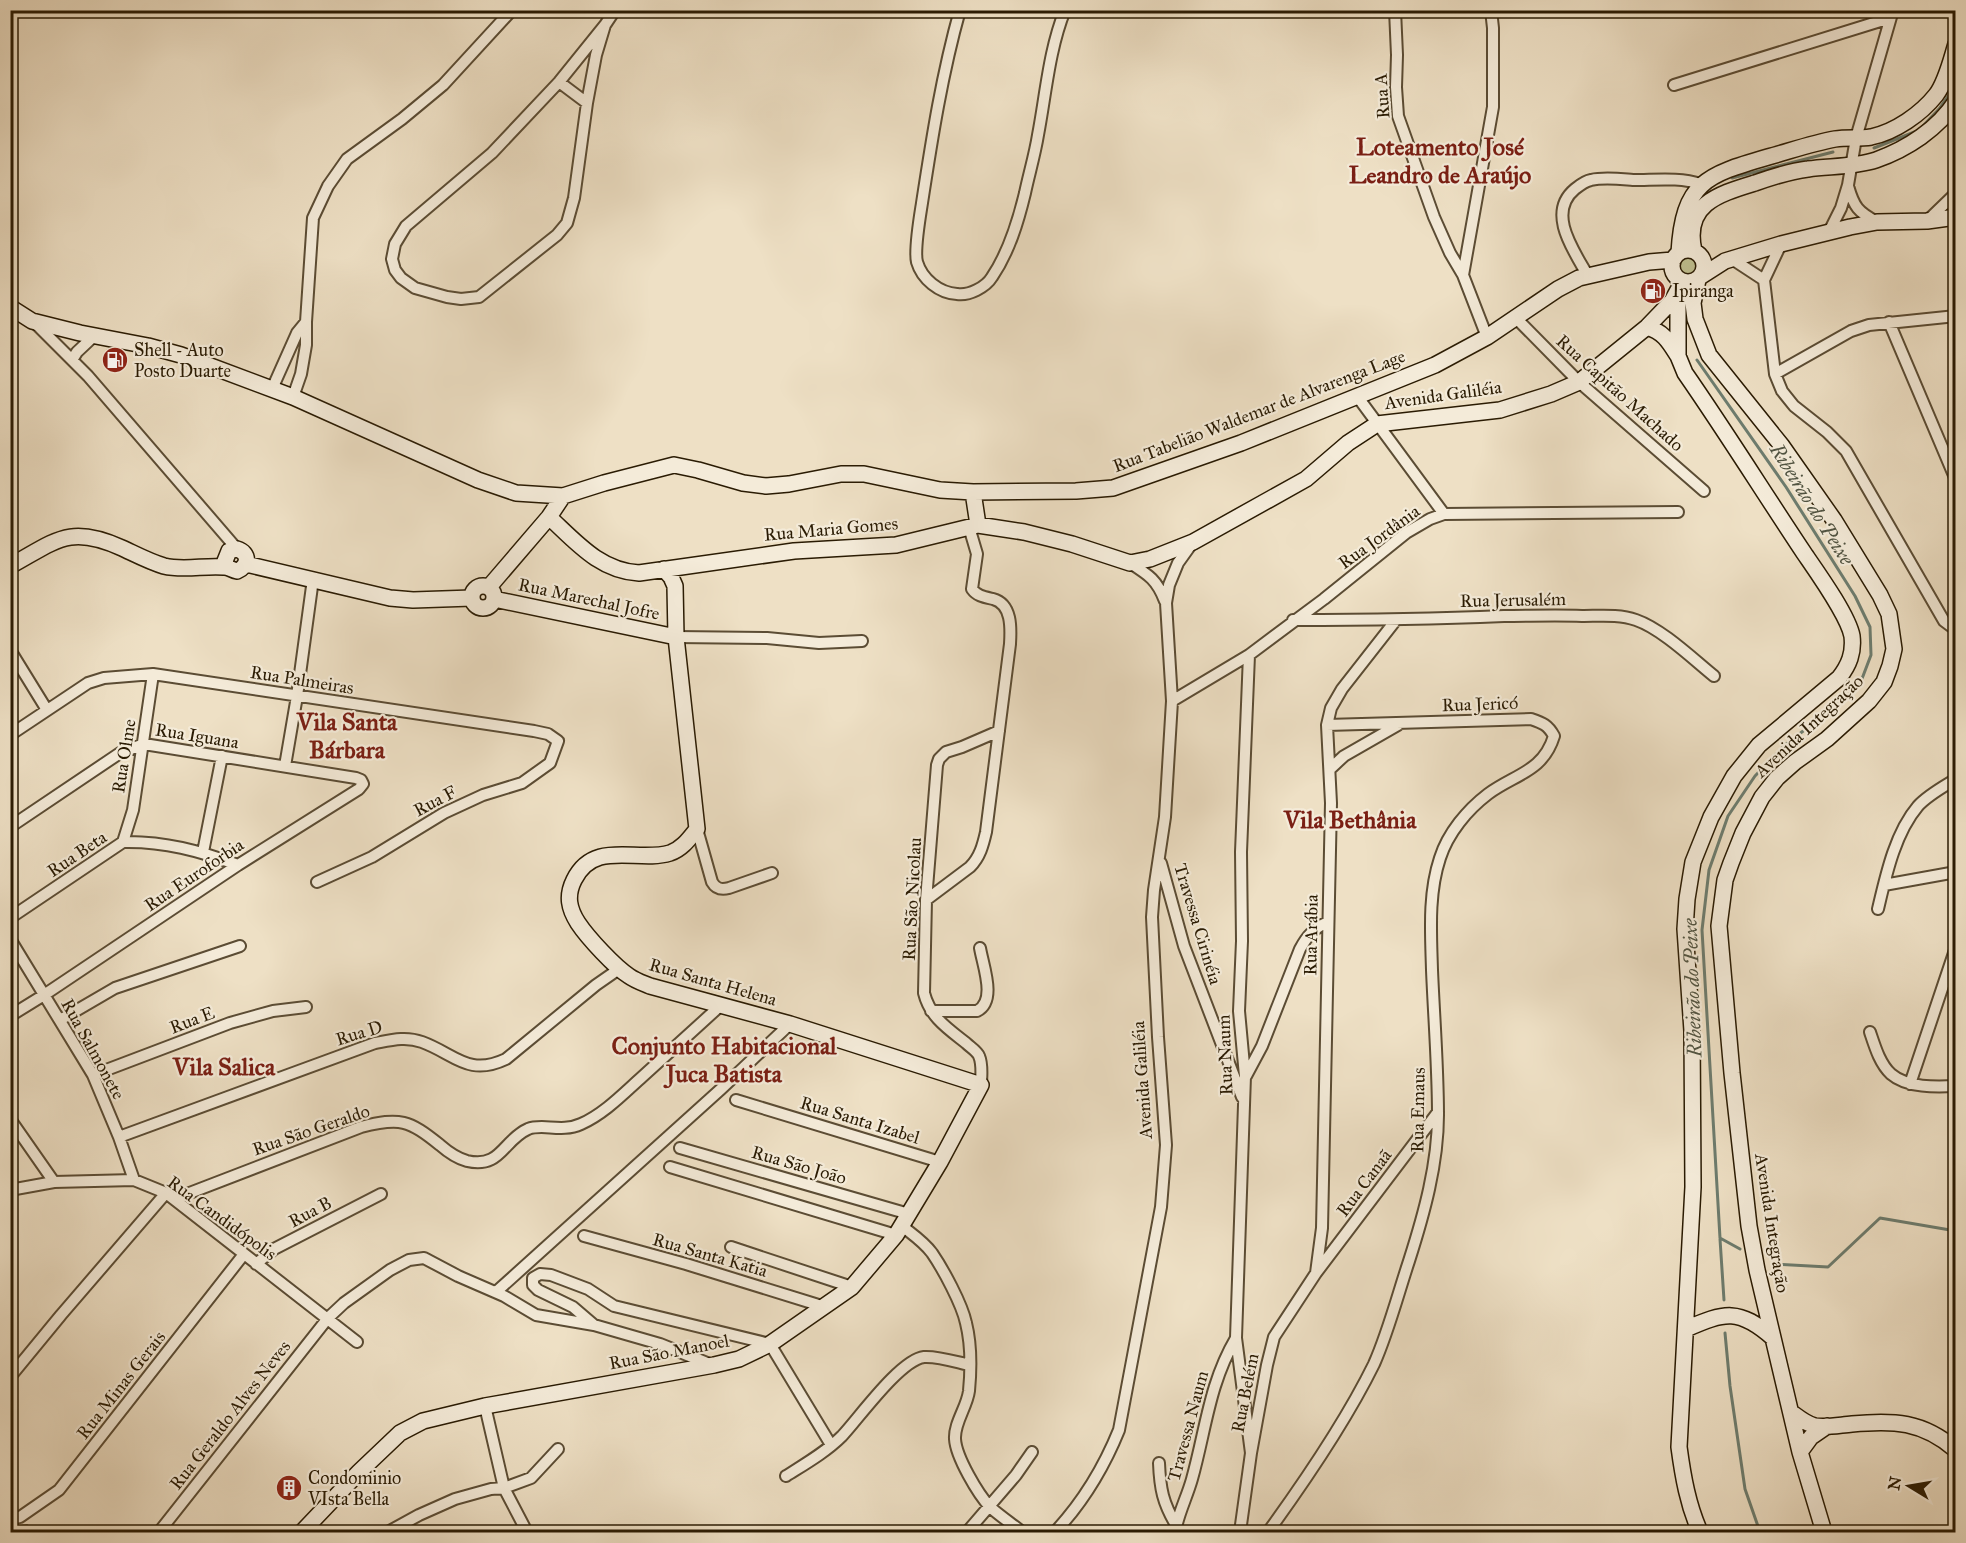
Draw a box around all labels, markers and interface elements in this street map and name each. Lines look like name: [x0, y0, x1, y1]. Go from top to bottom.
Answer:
street label: Rua A: [1369, 72, 1395, 120]
district label: Loteamento José Leandro de Araújo: [1349, 132, 1531, 190]
fuel station icon: Ipiranga: [1638, 276, 1668, 306]
place label: Ipiranga: [1672, 280, 1734, 303]
street label: Rua Capitão Machado: [1552, 330, 1688, 456]
place label: Shell - Auto Posto Duarte: [134, 339, 231, 382]
fuel station icon: Shell - Auto Posto Duarte: [100, 345, 130, 375]
street label: Rua Tabelião Waldemar de Alvarenga Lage: [1110, 345, 1409, 478]
street label: Avenida Galiléia: [1382, 376, 1503, 414]
water label: Ribeirão do Peixe: [1765, 438, 1859, 570]
street label: Rua Jordânia: [1334, 500, 1425, 575]
street label: Rua Maria Gomes: [763, 512, 899, 546]
street label: Rua Marechal Jofre: [516, 573, 662, 626]
street label: Rua Jerusalém: [1460, 588, 1566, 613]
street label: Rua Palmeiras: [249, 661, 355, 699]
street label: Avenida Integração: [1749, 670, 1869, 783]
street label: Rua Jericó: [1441, 692, 1519, 717]
district label: Vila Santa Bárbara: [296, 707, 398, 765]
street label: Rua Olme: [107, 717, 141, 795]
street label: Rua Iguana: [154, 719, 241, 755]
street label: Rua F: [410, 781, 460, 821]
district label: Vila Bethânia: [1283, 805, 1417, 835]
street label: Rua Beta: [43, 826, 111, 882]
street label: Rua Euroforbia: [140, 834, 248, 916]
street label: Rua São Nicolau: [898, 836, 926, 961]
street label: Travessa Cirinéia: [1169, 861, 1227, 988]
street label: Rua Arábia: [1299, 894, 1323, 976]
water label: Ribeirão do Peixe: [1678, 918, 1706, 1059]
street label: Rua Santa Helena: [647, 953, 780, 1011]
street label: Rua Salmonete: [56, 995, 130, 1103]
street label: Rua E: [166, 1001, 218, 1039]
street label: Rua Naum: [1213, 1014, 1237, 1096]
street label: Rua D: [333, 1015, 385, 1051]
street label: Avenida Galiléia: [1127, 1020, 1157, 1141]
district label: Conjunto Habitacional Juca Batista: [611, 1031, 837, 1089]
district label: Vila Salica: [172, 1052, 276, 1082]
street label: Rua Emaus: [1406, 1067, 1430, 1153]
street label: Rua Santa Izabel: [798, 1091, 922, 1149]
street label: Rua São Geraldo: [249, 1100, 373, 1160]
street label: Rua São João: [749, 1141, 849, 1190]
street label: Rua Canaã: [1332, 1145, 1397, 1221]
street label: Avenida Integração: [1749, 1151, 1794, 1294]
street label: Rua Candidópolis: [163, 1171, 281, 1265]
street label: Rua B: [285, 1192, 335, 1232]
street label: Rua Santa Katia: [650, 1228, 770, 1282]
street label: Rua Minas Gerais: [72, 1326, 170, 1444]
street label: Rua São Manoel: [607, 1330, 731, 1374]
street label: Rua Geraldo Alves Neves: [165, 1336, 295, 1494]
street label: Rua Belém: [1227, 1351, 1263, 1435]
street label: Travessa Naum: [1163, 1368, 1213, 1484]
north arrow: [1879, 1456, 1939, 1516]
place label: Condominio VIsta Bella: [307, 1467, 401, 1510]
building icon: Condominio VIsta Bella: [274, 1473, 304, 1503]
text: N: [1884, 1474, 1905, 1492]

